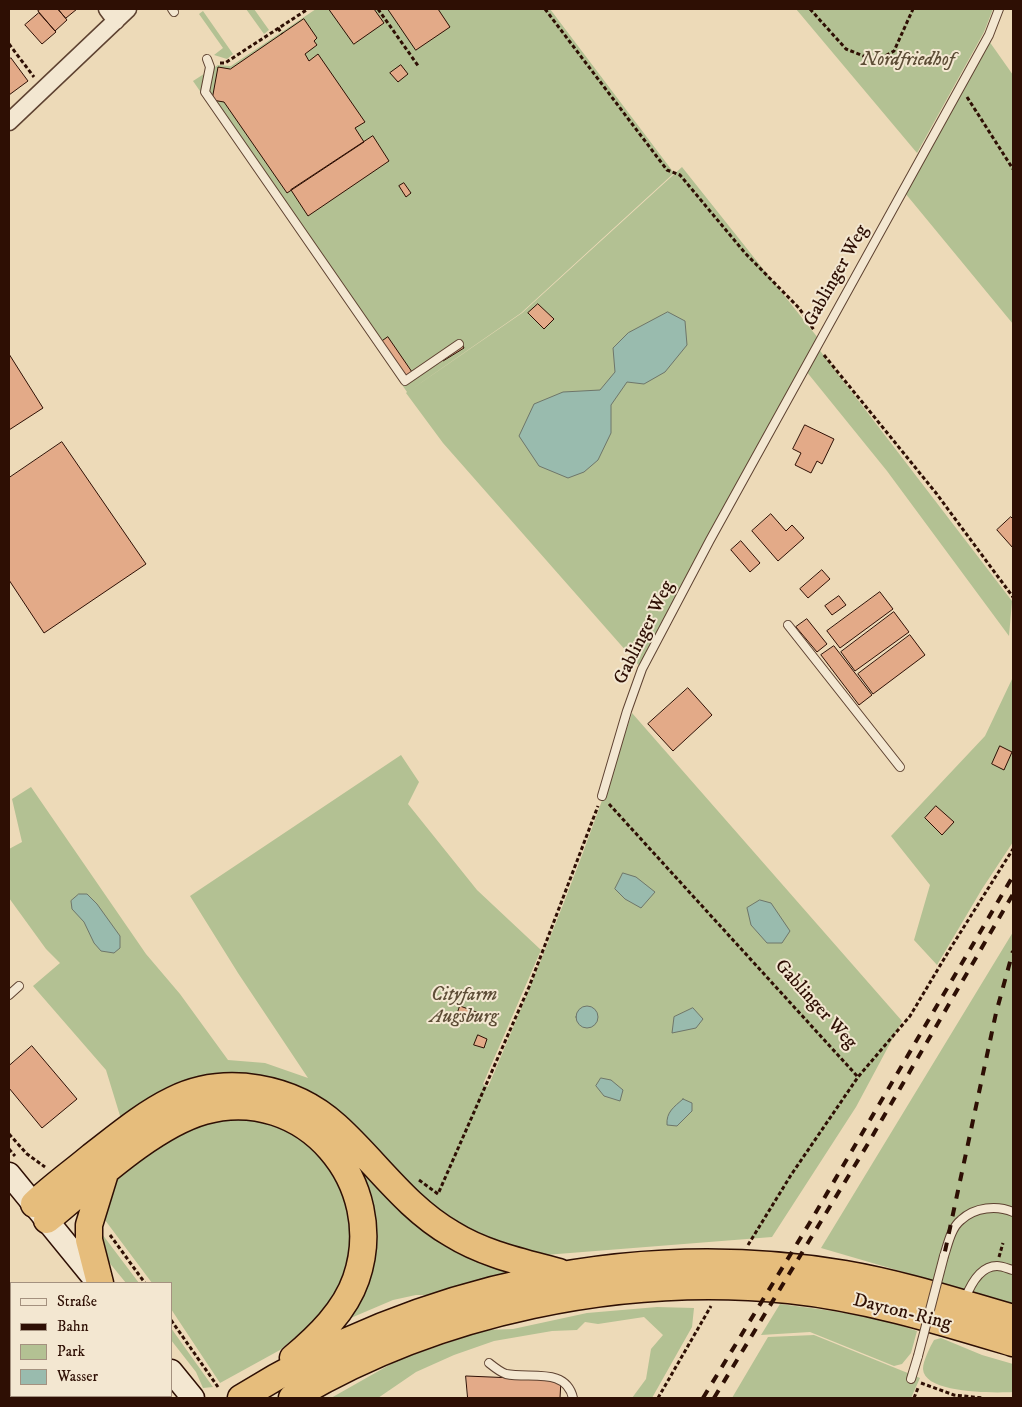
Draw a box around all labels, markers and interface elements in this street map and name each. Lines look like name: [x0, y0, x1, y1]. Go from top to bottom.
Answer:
park label: Nordfriedhof: [861, 50, 955, 72]
street label: Gablinger Weg: [800, 221, 874, 331]
street label: Gablinger Weg: [610, 577, 680, 689]
street label: Gablinger Weg: [769, 956, 861, 1054]
park label: Cityfarm Augsburg: [430, 985, 498, 1029]
legend: [10, 1282, 172, 1397]
street label: Dayton-Ring: [850, 1290, 954, 1336]
text: Straße: [57, 1292, 97, 1311]
text: Bahn: [57, 1317, 89, 1336]
text: Park: [57, 1342, 85, 1361]
text: Wasser: [57, 1367, 98, 1386]

